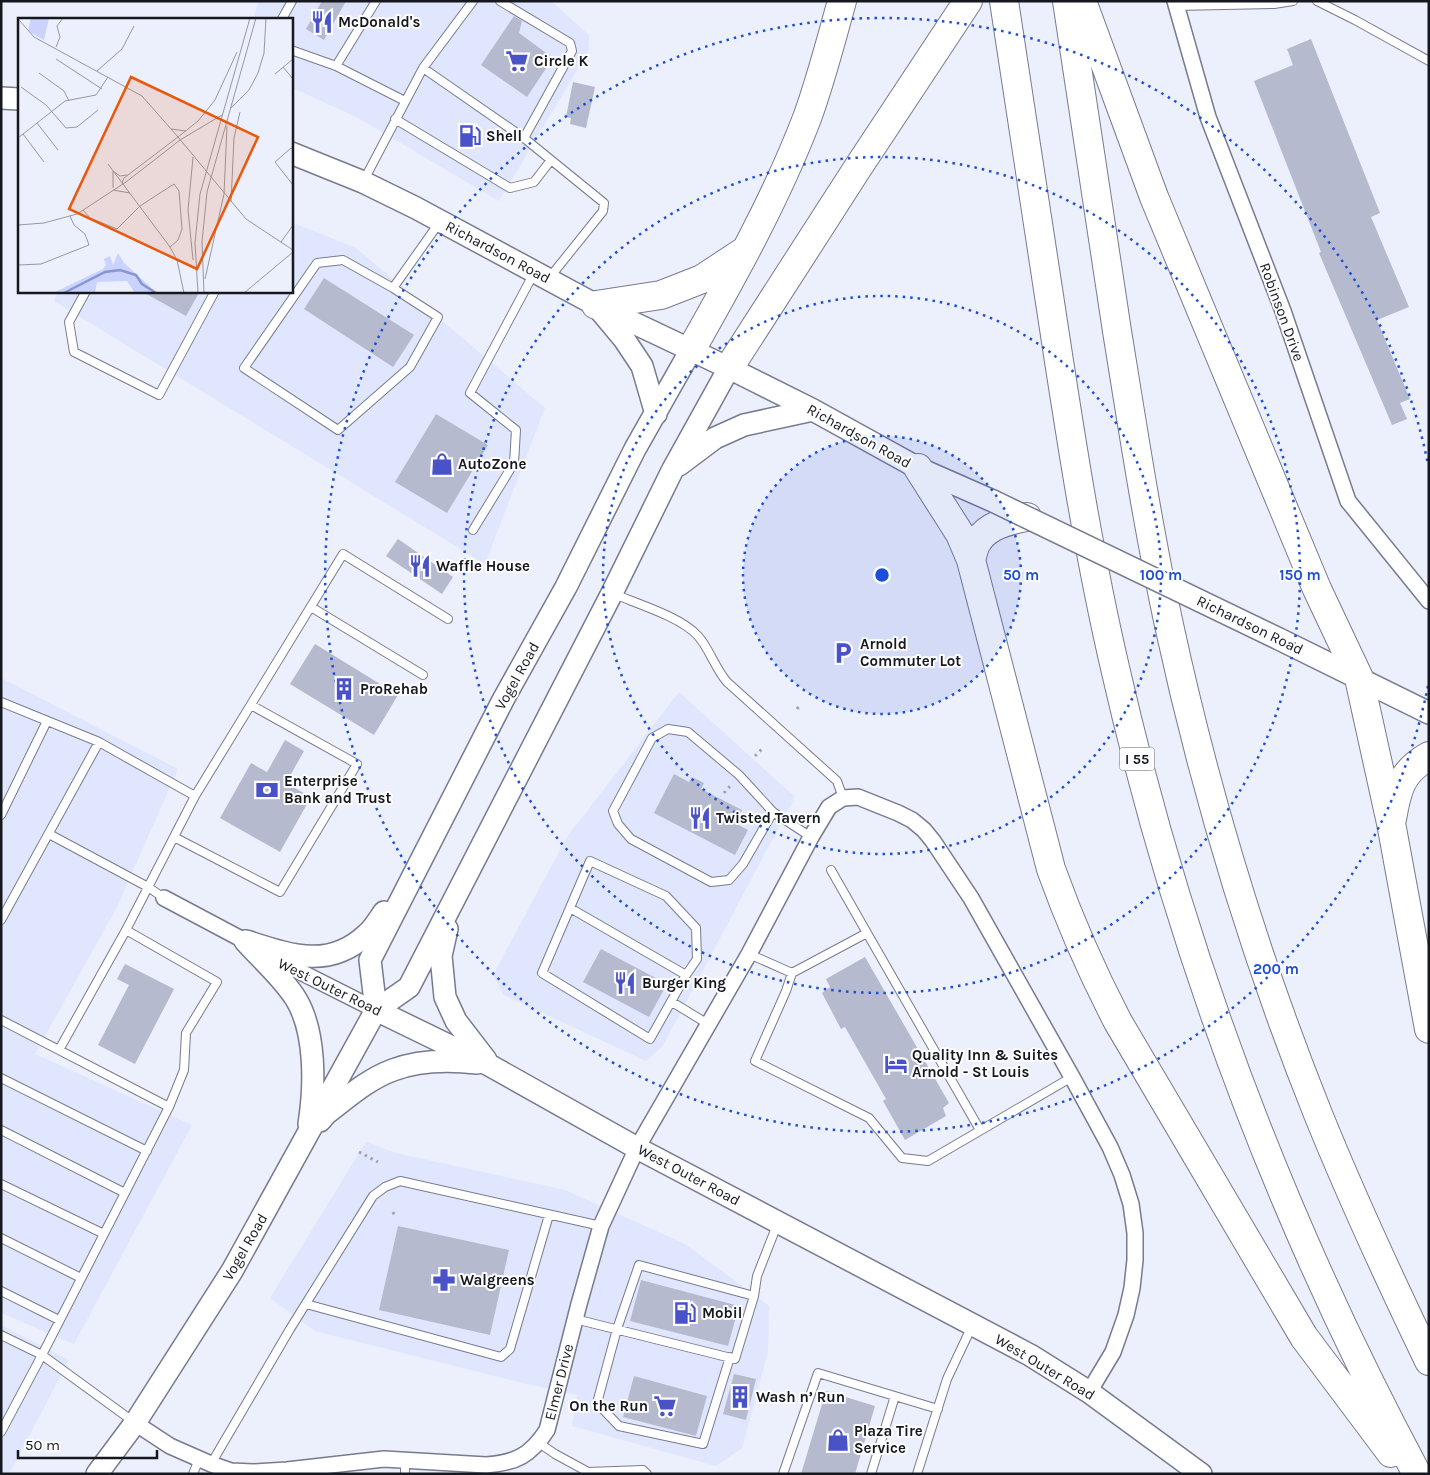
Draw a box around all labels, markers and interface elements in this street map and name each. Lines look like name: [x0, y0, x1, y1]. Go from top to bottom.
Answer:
restaurant icon: McDonald's: [309, 9, 335, 35]
place label: McDonald's: [338, 13, 420, 31]
inset map: [18, 18, 292, 292]
supermarket icon: Circle K: [504, 48, 530, 74]
place label: Circle K: [534, 52, 589, 70]
fuel station icon: Shell: [457, 123, 483, 149]
place label: Shell: [486, 127, 522, 145]
street label: Richardson Road: [442, 217, 554, 287]
street label: Robinson Drive: [1256, 260, 1308, 364]
street label: Richardson Road: [804, 400, 914, 472]
shop icon: AutoZone: [429, 451, 455, 477]
place label: AutoZone: [458, 455, 526, 473]
restaurant icon: Waffle House: [407, 553, 433, 579]
place label: Waffle House: [436, 557, 530, 575]
centre of rings: [873, 566, 891, 584]
text: 50 m: [1003, 566, 1039, 584]
text: 100 m: [1140, 566, 1182, 584]
text: 150 m: [1279, 566, 1321, 584]
street label: Richardson Road: [1194, 591, 1306, 659]
place label: Arnold Commuter Lot: [860, 635, 961, 670]
street label: Vogel Road: [491, 639, 543, 713]
parking icon: Arnold Commuter Lot: [830, 640, 856, 666]
building icon: ProRehab: [331, 676, 357, 702]
place label: ProRehab: [360, 680, 428, 698]
road number: I 55: [1120, 748, 1154, 771]
place label: Enterprise Bank and Trust: [284, 772, 392, 807]
bank icon: Enterprise Bank and Trust: [254, 777, 280, 803]
restaurant icon: Twisted Tavern: [687, 805, 713, 831]
place label: Twisted Tavern: [716, 809, 821, 827]
street label: West Outer Road: [275, 954, 385, 1020]
text: 200 m: [1253, 960, 1299, 978]
restaurant icon: Burger King: [612, 970, 638, 996]
place label: Burger King: [642, 974, 726, 992]
place label: Quality Inn & Suites Arnold - St Louis: [912, 1046, 1058, 1081]
hotel icon: Quality Inn & Suites Arnold - St Louis: [883, 1051, 909, 1077]
street label: West Outer Road: [635, 1140, 743, 1210]
street label: Vogel Road: [219, 1210, 271, 1284]
pharmacy icon: Walgreens: [431, 1267, 457, 1293]
place label: Walgreens: [460, 1271, 535, 1289]
fuel station icon: Mobil: [672, 1300, 698, 1326]
place label: Mobil: [702, 1304, 742, 1322]
street label: West Outer Road: [992, 1330, 1098, 1404]
street label: Elmer Drive: [541, 1342, 577, 1422]
building icon: Wash n’ Run: [727, 1384, 753, 1410]
place label: Wash n’ Run: [756, 1388, 845, 1406]
supermarket icon: On the Run: [652, 1393, 678, 1419]
place label: On the Run: [569, 1397, 648, 1415]
place label: Plaza Tire Service: [854, 1422, 923, 1457]
shop icon: Plaza Tire Service: [825, 1427, 851, 1453]
scale bar: [18, 1428, 156, 1460]
text: 50 m: [25, 1436, 60, 1454]

